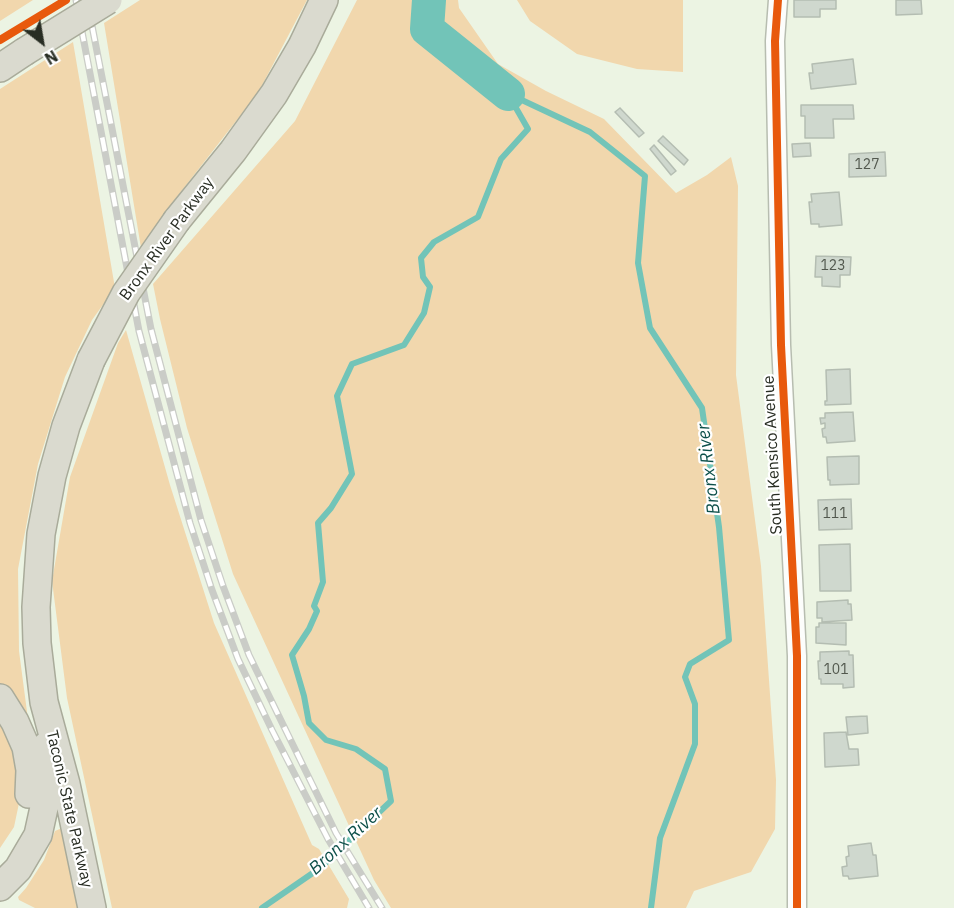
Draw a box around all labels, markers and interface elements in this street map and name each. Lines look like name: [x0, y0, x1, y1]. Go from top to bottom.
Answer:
north arrow: [12, 12, 72, 72]
text: N: [41, 46, 61, 69]
house number: 127: [854, 157, 880, 173]
street label: Bronx River Parkway: [116, 174, 218, 304]
house number: 123: [820, 258, 846, 274]
street label: South Kensico Avenue: [759, 375, 787, 535]
water label: Bronx River: [693, 422, 725, 516]
house number: 111: [822, 506, 848, 522]
house number: 101: [823, 662, 849, 678]
street label: Taconic State Parkway: [42, 728, 96, 890]
water label: Bronx River: [305, 802, 387, 880]

